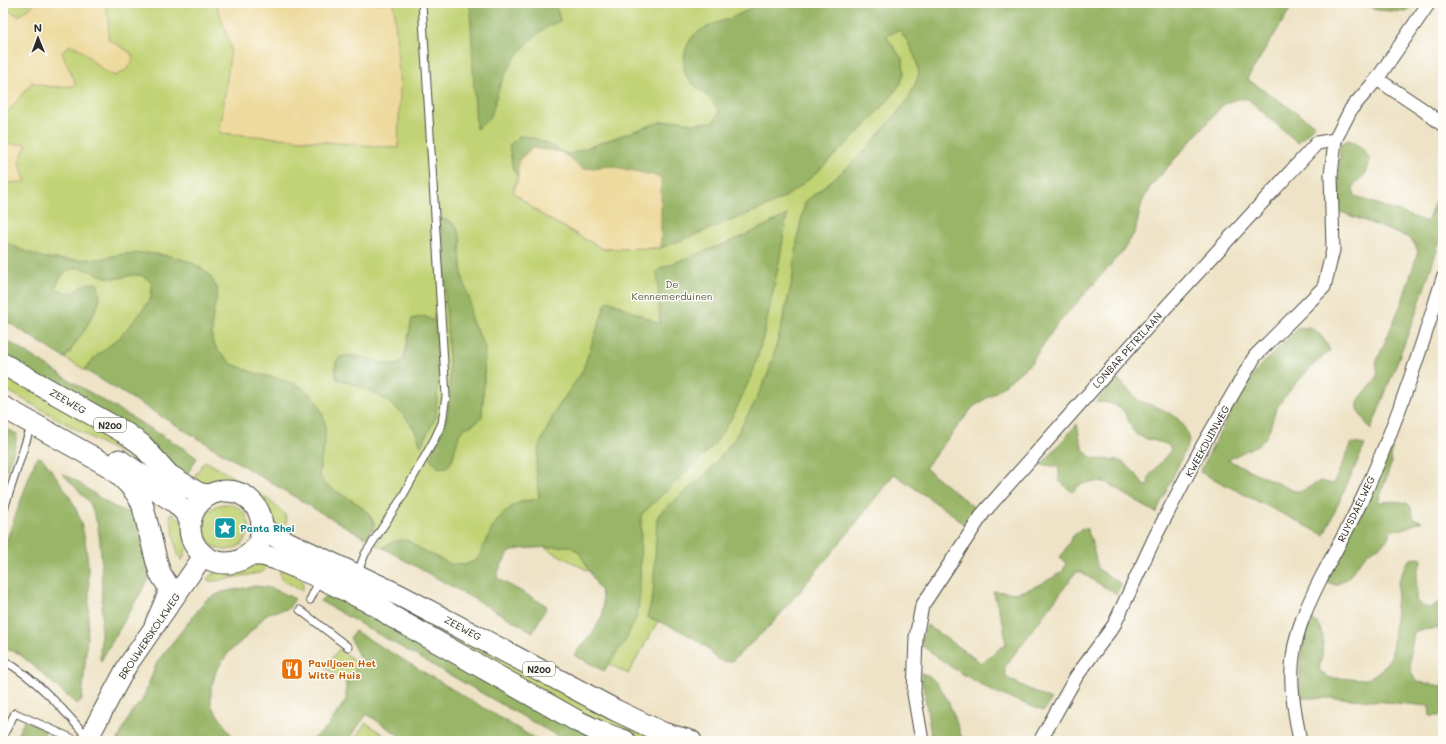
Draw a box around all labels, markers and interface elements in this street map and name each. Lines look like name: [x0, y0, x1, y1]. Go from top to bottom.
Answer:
north arrow: [18, 18, 58, 58]
text: N: [34, 20, 42, 35]
park label: De Kennemerduinen: [632, 277, 712, 303]
street label: LONBAR PETRILAAN: [1089, 309, 1165, 391]
street label: ZEEWEG: [47, 385, 89, 417]
street label: KWEEKDUINWEG: [1182, 402, 1233, 479]
road number: N200: [94, 418, 126, 432]
street label: RUYSDAELWEG: [1334, 473, 1378, 544]
place icon: Panta Rhei: [212, 515, 238, 541]
place label: Panta Rhei: [240, 521, 295, 535]
street label: BROUWERSKOLKWEG: [115, 590, 183, 682]
street label: ZEEWEG: [442, 612, 485, 644]
restaurant icon: Paviljoen Het Witte Huis: [279, 656, 305, 682]
place label: Paviljoen Het Witte Huis: [308, 656, 377, 682]
road number: N200: [523, 662, 555, 676]

